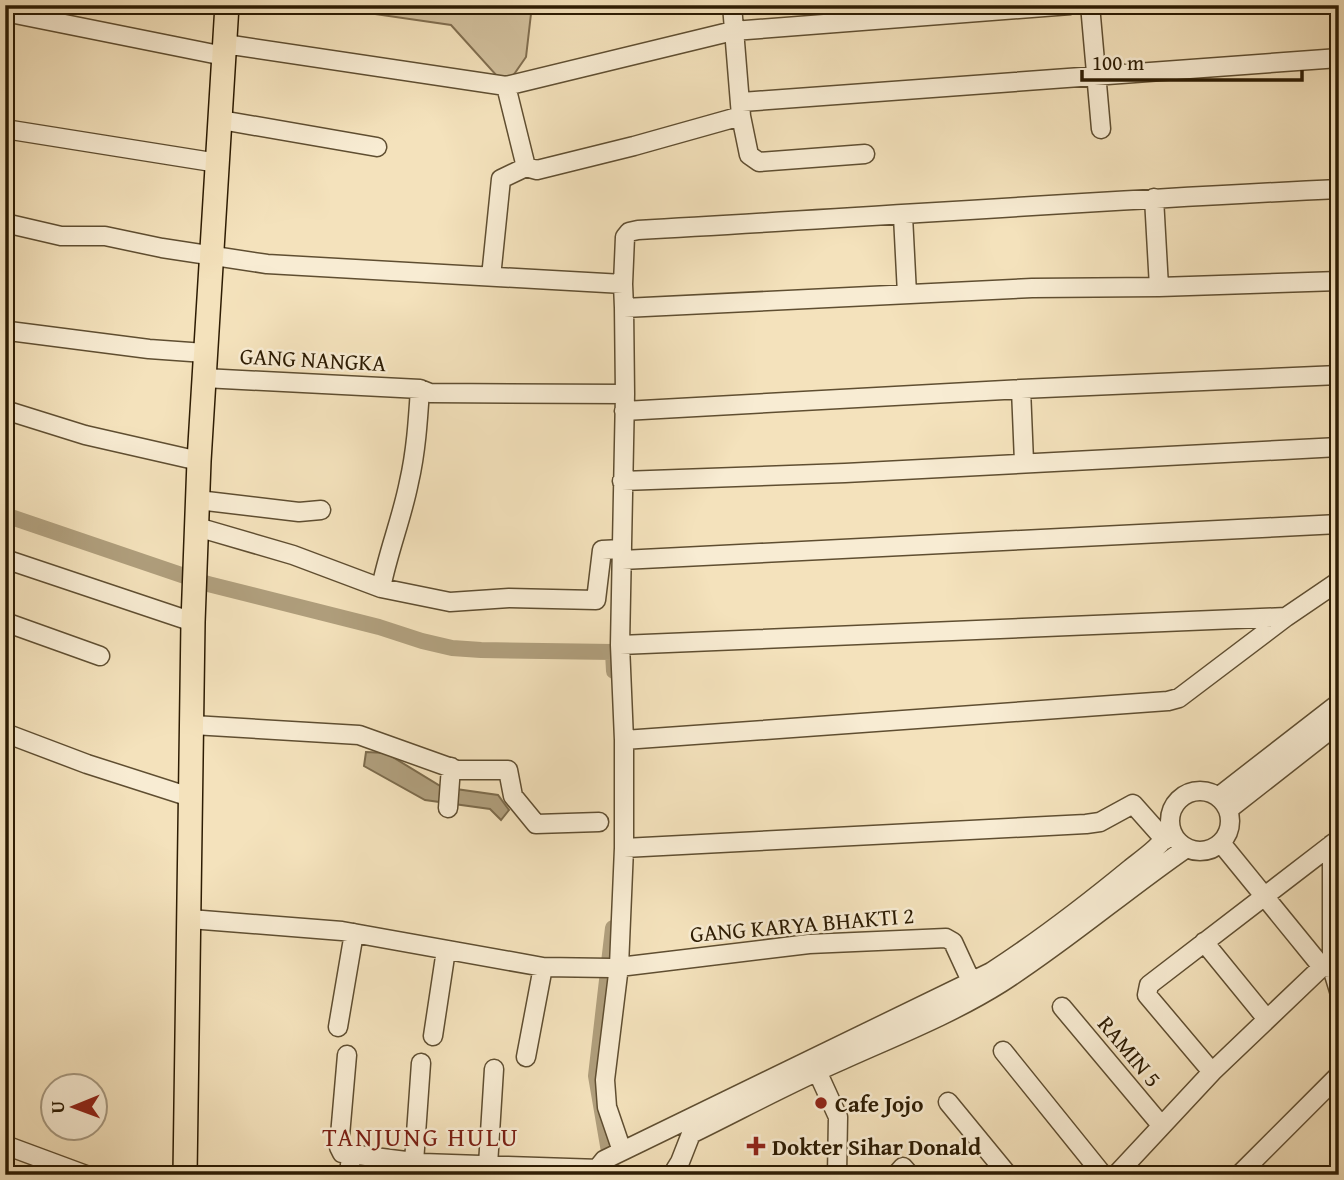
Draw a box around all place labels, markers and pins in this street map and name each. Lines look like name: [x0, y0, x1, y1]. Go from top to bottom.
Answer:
place label: Cafe Jojo: [835, 1087, 923, 1120]
marker: Cafe Jojo: [813, 1095, 829, 1111]
place label: Dokter Sihar Donald: [772, 1130, 982, 1163]
marker: Dokter Sihar Donald: [746, 1136, 766, 1156]

